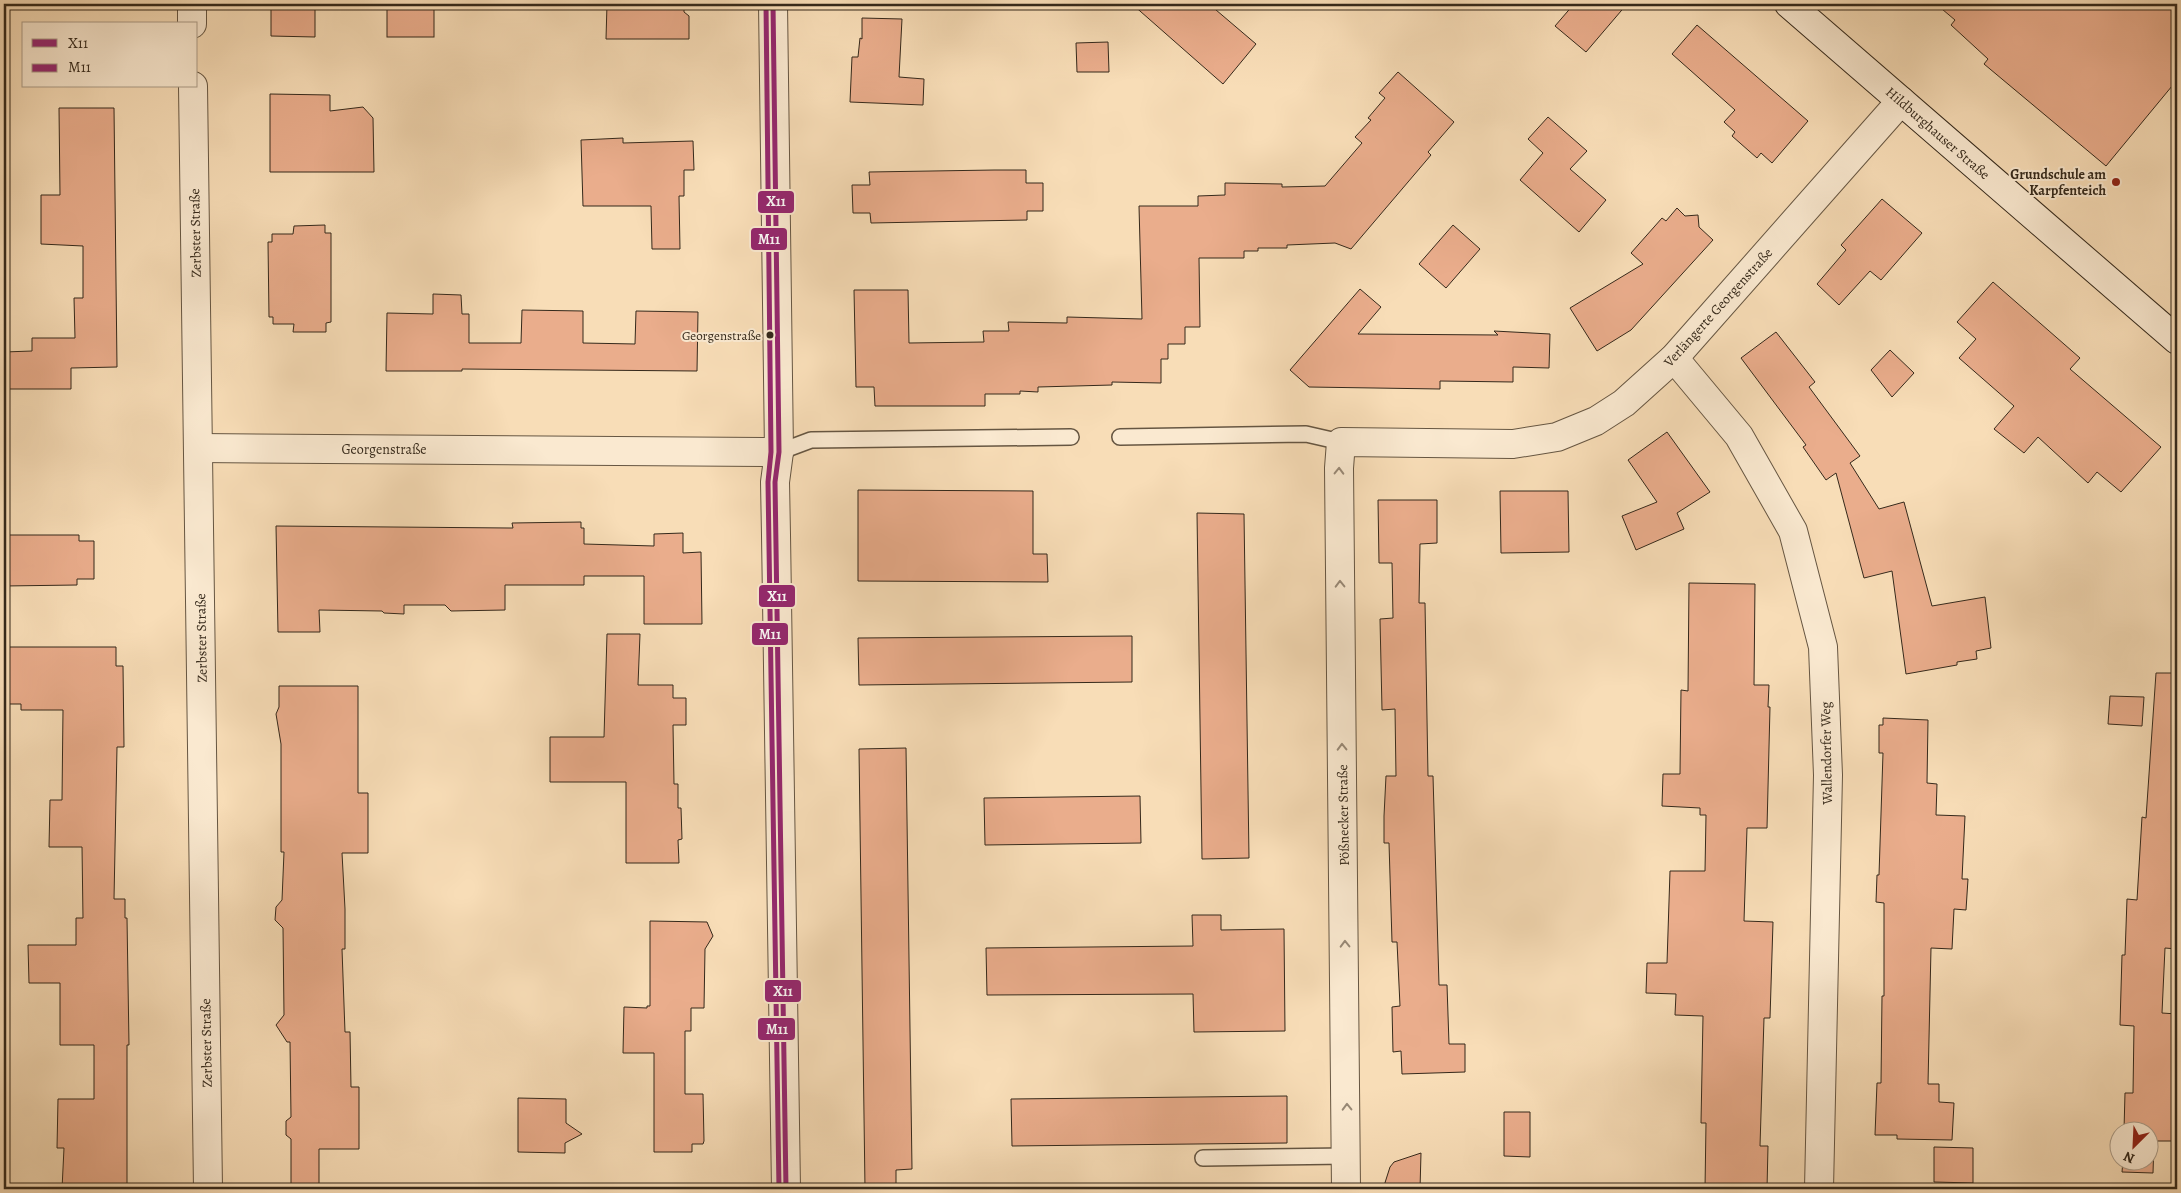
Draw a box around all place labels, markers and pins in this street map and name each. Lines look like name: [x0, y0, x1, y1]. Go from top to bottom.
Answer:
place label: Grundschule am Karpfenteich: [2010, 165, 2106, 200]
marker: Grundschule am Karpfenteich: [2110, 176, 2122, 188]
place label: Georgenstraße: [682, 327, 761, 344]
marker: Georgenstraße: [765, 330, 775, 340]

